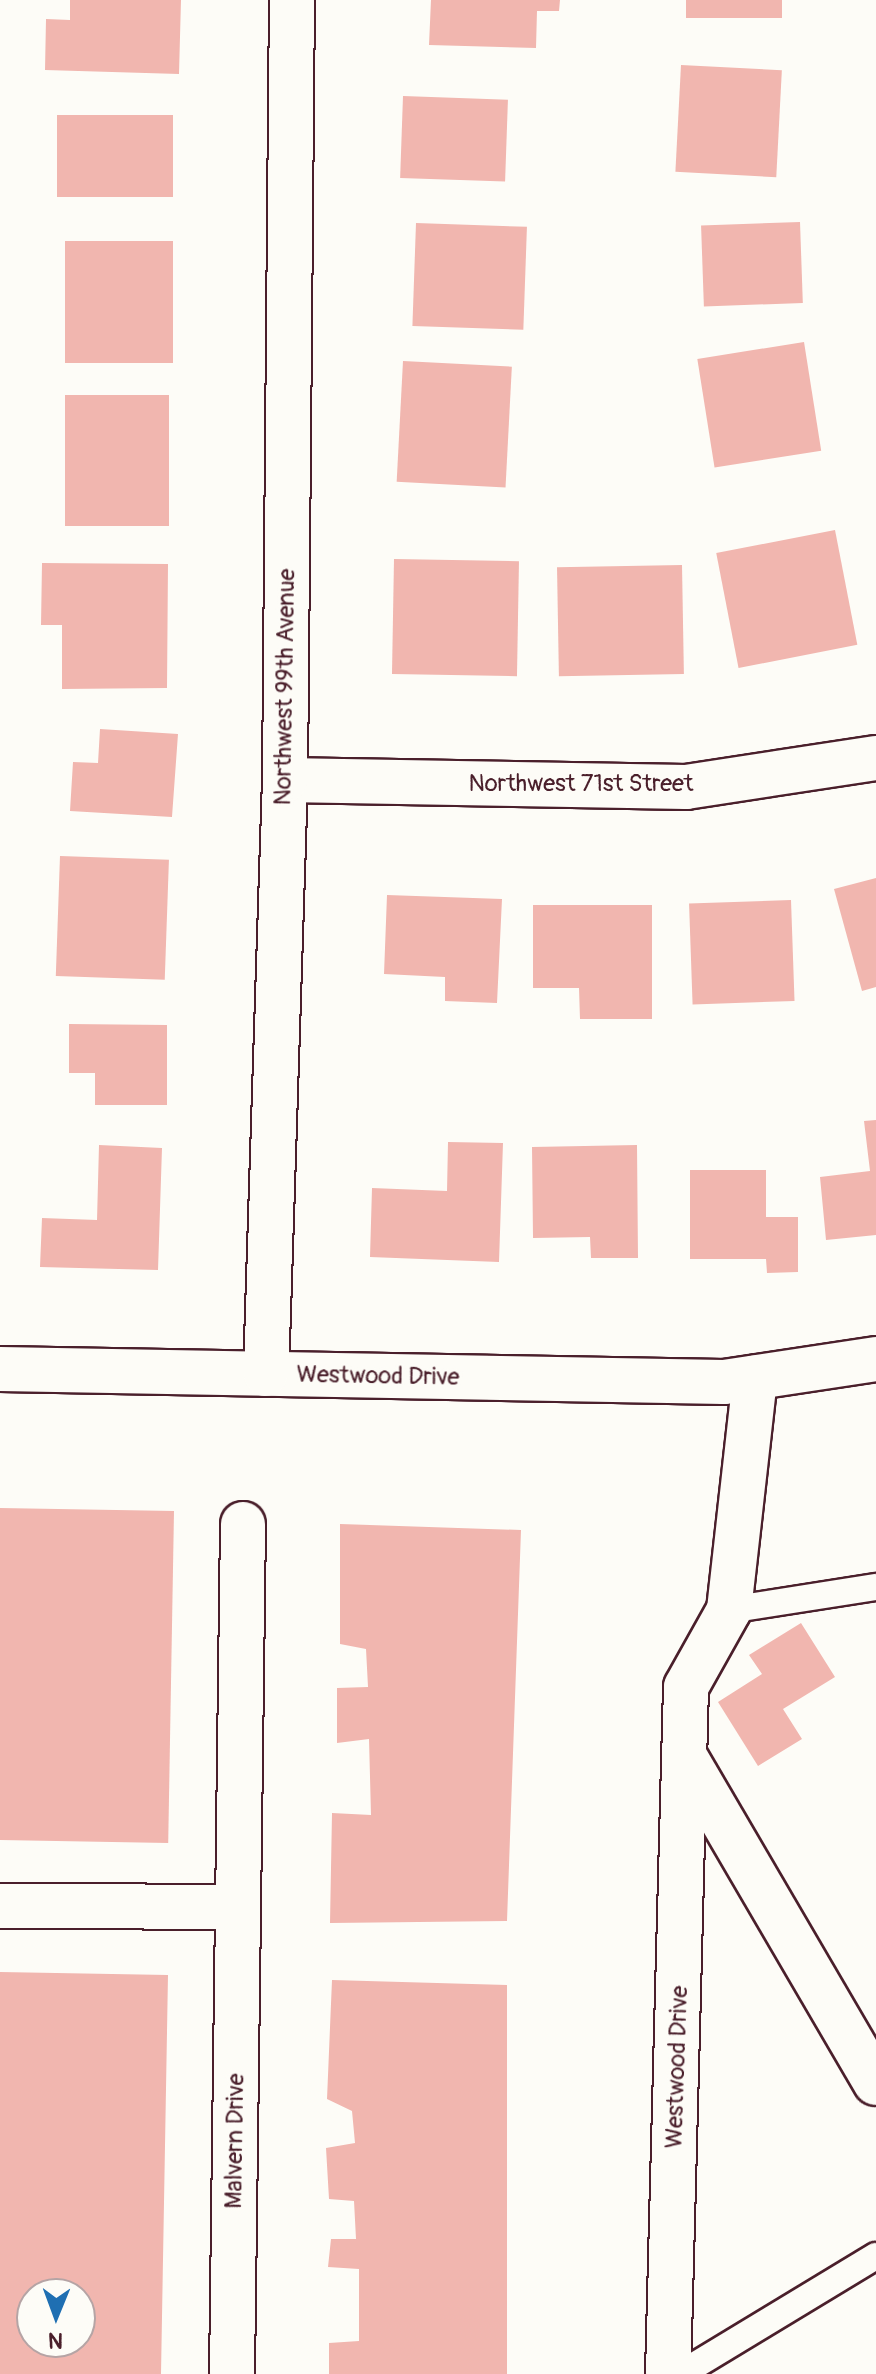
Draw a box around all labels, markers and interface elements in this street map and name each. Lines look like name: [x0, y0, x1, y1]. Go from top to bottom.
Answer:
street label: Northwest 99th Avenue: [269, 568, 301, 806]
street label: Northwest 71st Street: [468, 770, 694, 798]
street label: Westwood Drive: [296, 1360, 460, 1392]
street label: Westwood Drive: [660, 1985, 694, 2149]
street label: Malvern Drive: [219, 2073, 251, 2209]
north arrow: [16, 2278, 96, 2358]
text: N: [48, 2326, 63, 2354]

